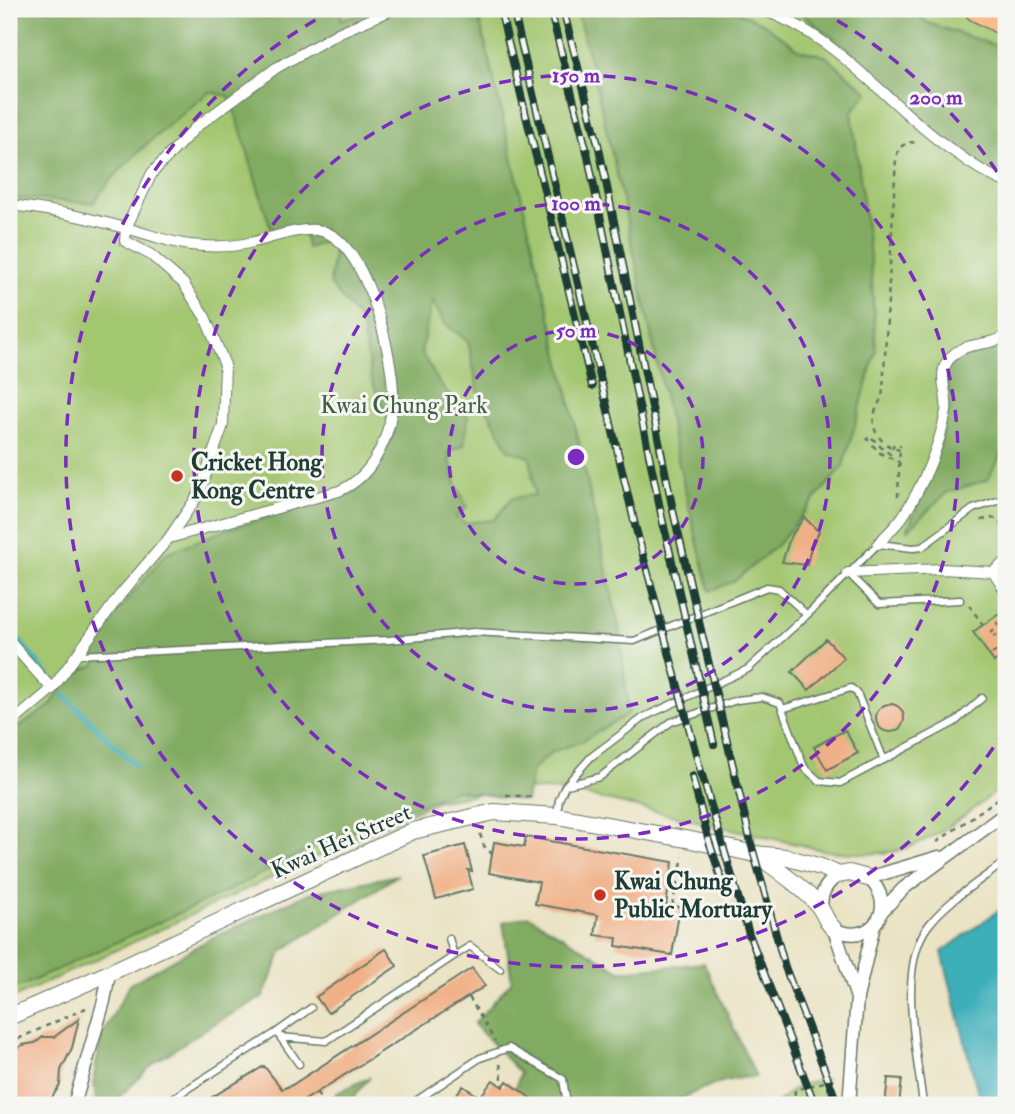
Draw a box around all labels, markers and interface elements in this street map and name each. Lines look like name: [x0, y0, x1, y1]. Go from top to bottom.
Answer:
text: 150 m: [552, 62, 601, 89]
text: 200 m: [910, 84, 963, 111]
text: 100 m: [551, 190, 602, 217]
text: 50 m: [556, 317, 597, 344]
park label: Kwai Chung Park: [320, 390, 488, 421]
centre of rings: [564, 445, 588, 469]
place label: Cricket Hong Kong Centre: [191, 447, 323, 506]
marker: Cricket Hong Kong Centre: [169, 468, 185, 484]
street label: Kwai Hei Street: [266, 797, 417, 886]
place label: Kwai Chung Public Mortuary: [614, 866, 773, 925]
marker: Kwai Chung Public Mortuary: [592, 887, 608, 903]

